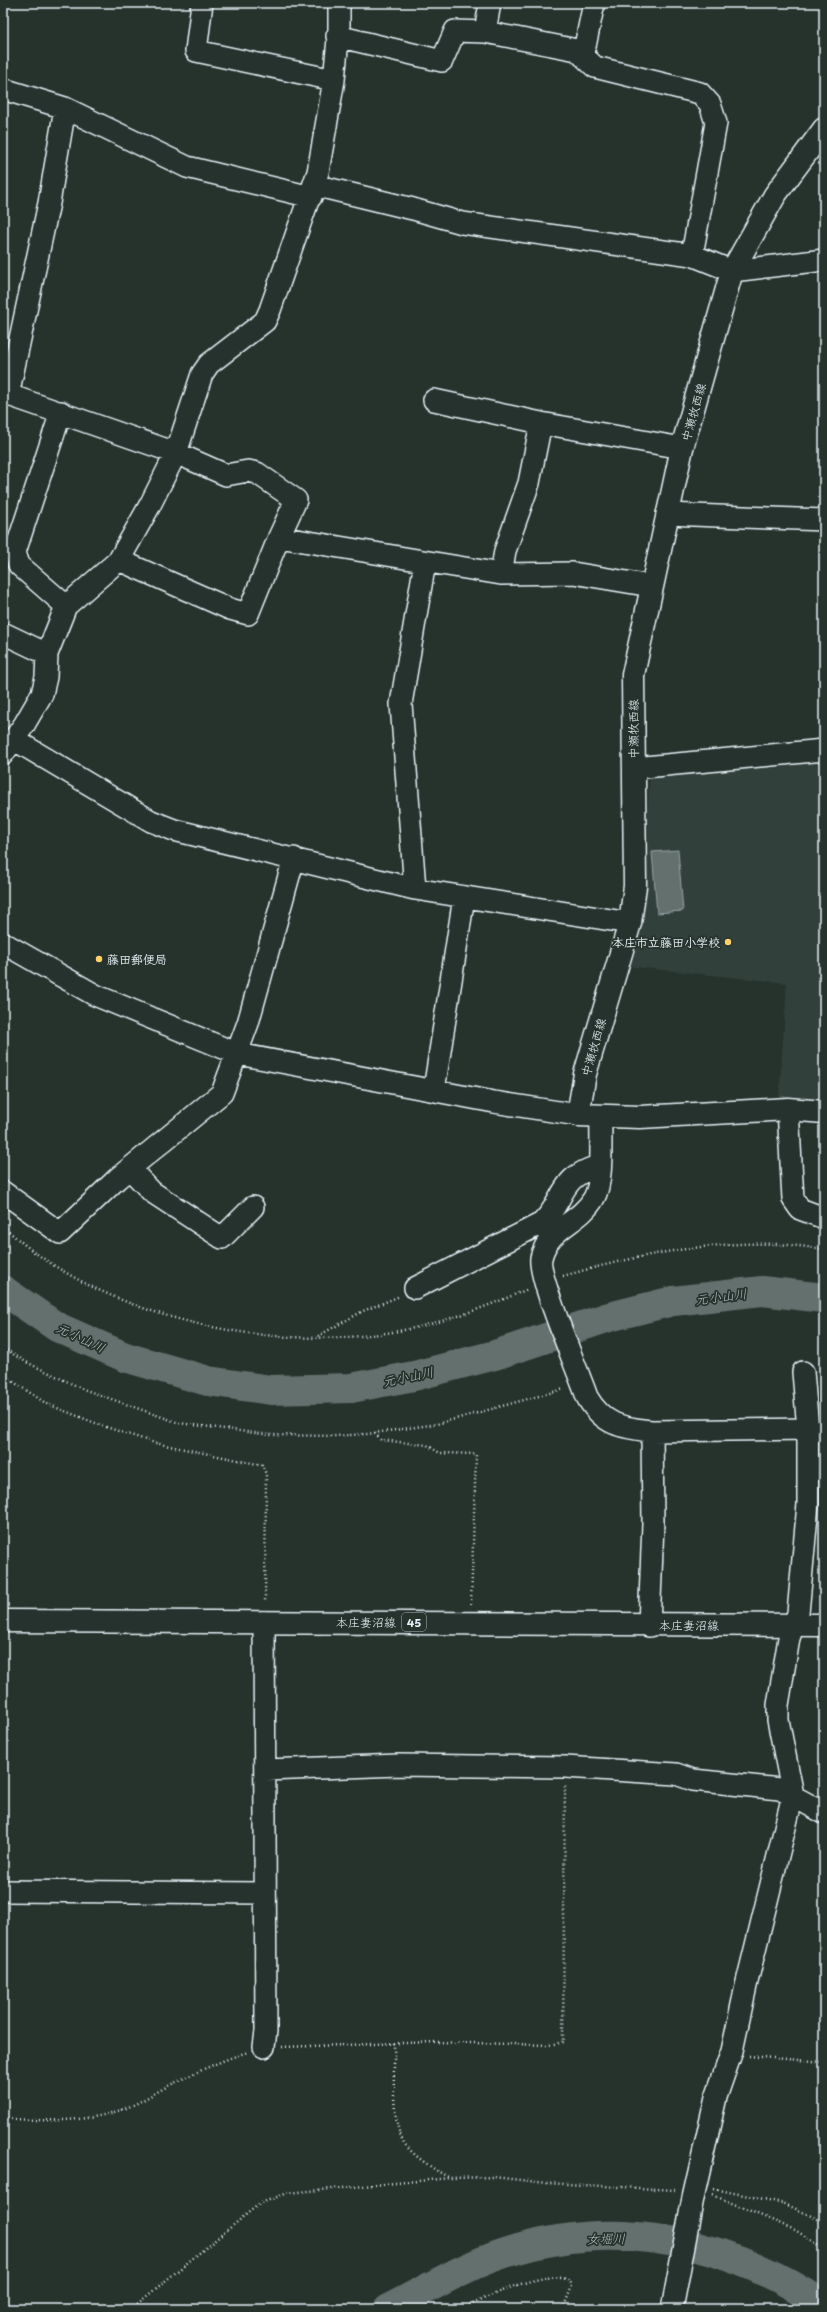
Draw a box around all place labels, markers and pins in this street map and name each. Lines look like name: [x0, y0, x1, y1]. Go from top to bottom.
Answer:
place label: 本庄市立藤田小学校: [612, 933, 720, 951]
marker: 本庄市立藤田小学校: [723, 937, 733, 947]
place label: 藤田郵便局: [107, 950, 167, 968]
marker: 藤田郵便局: [94, 954, 104, 964]

